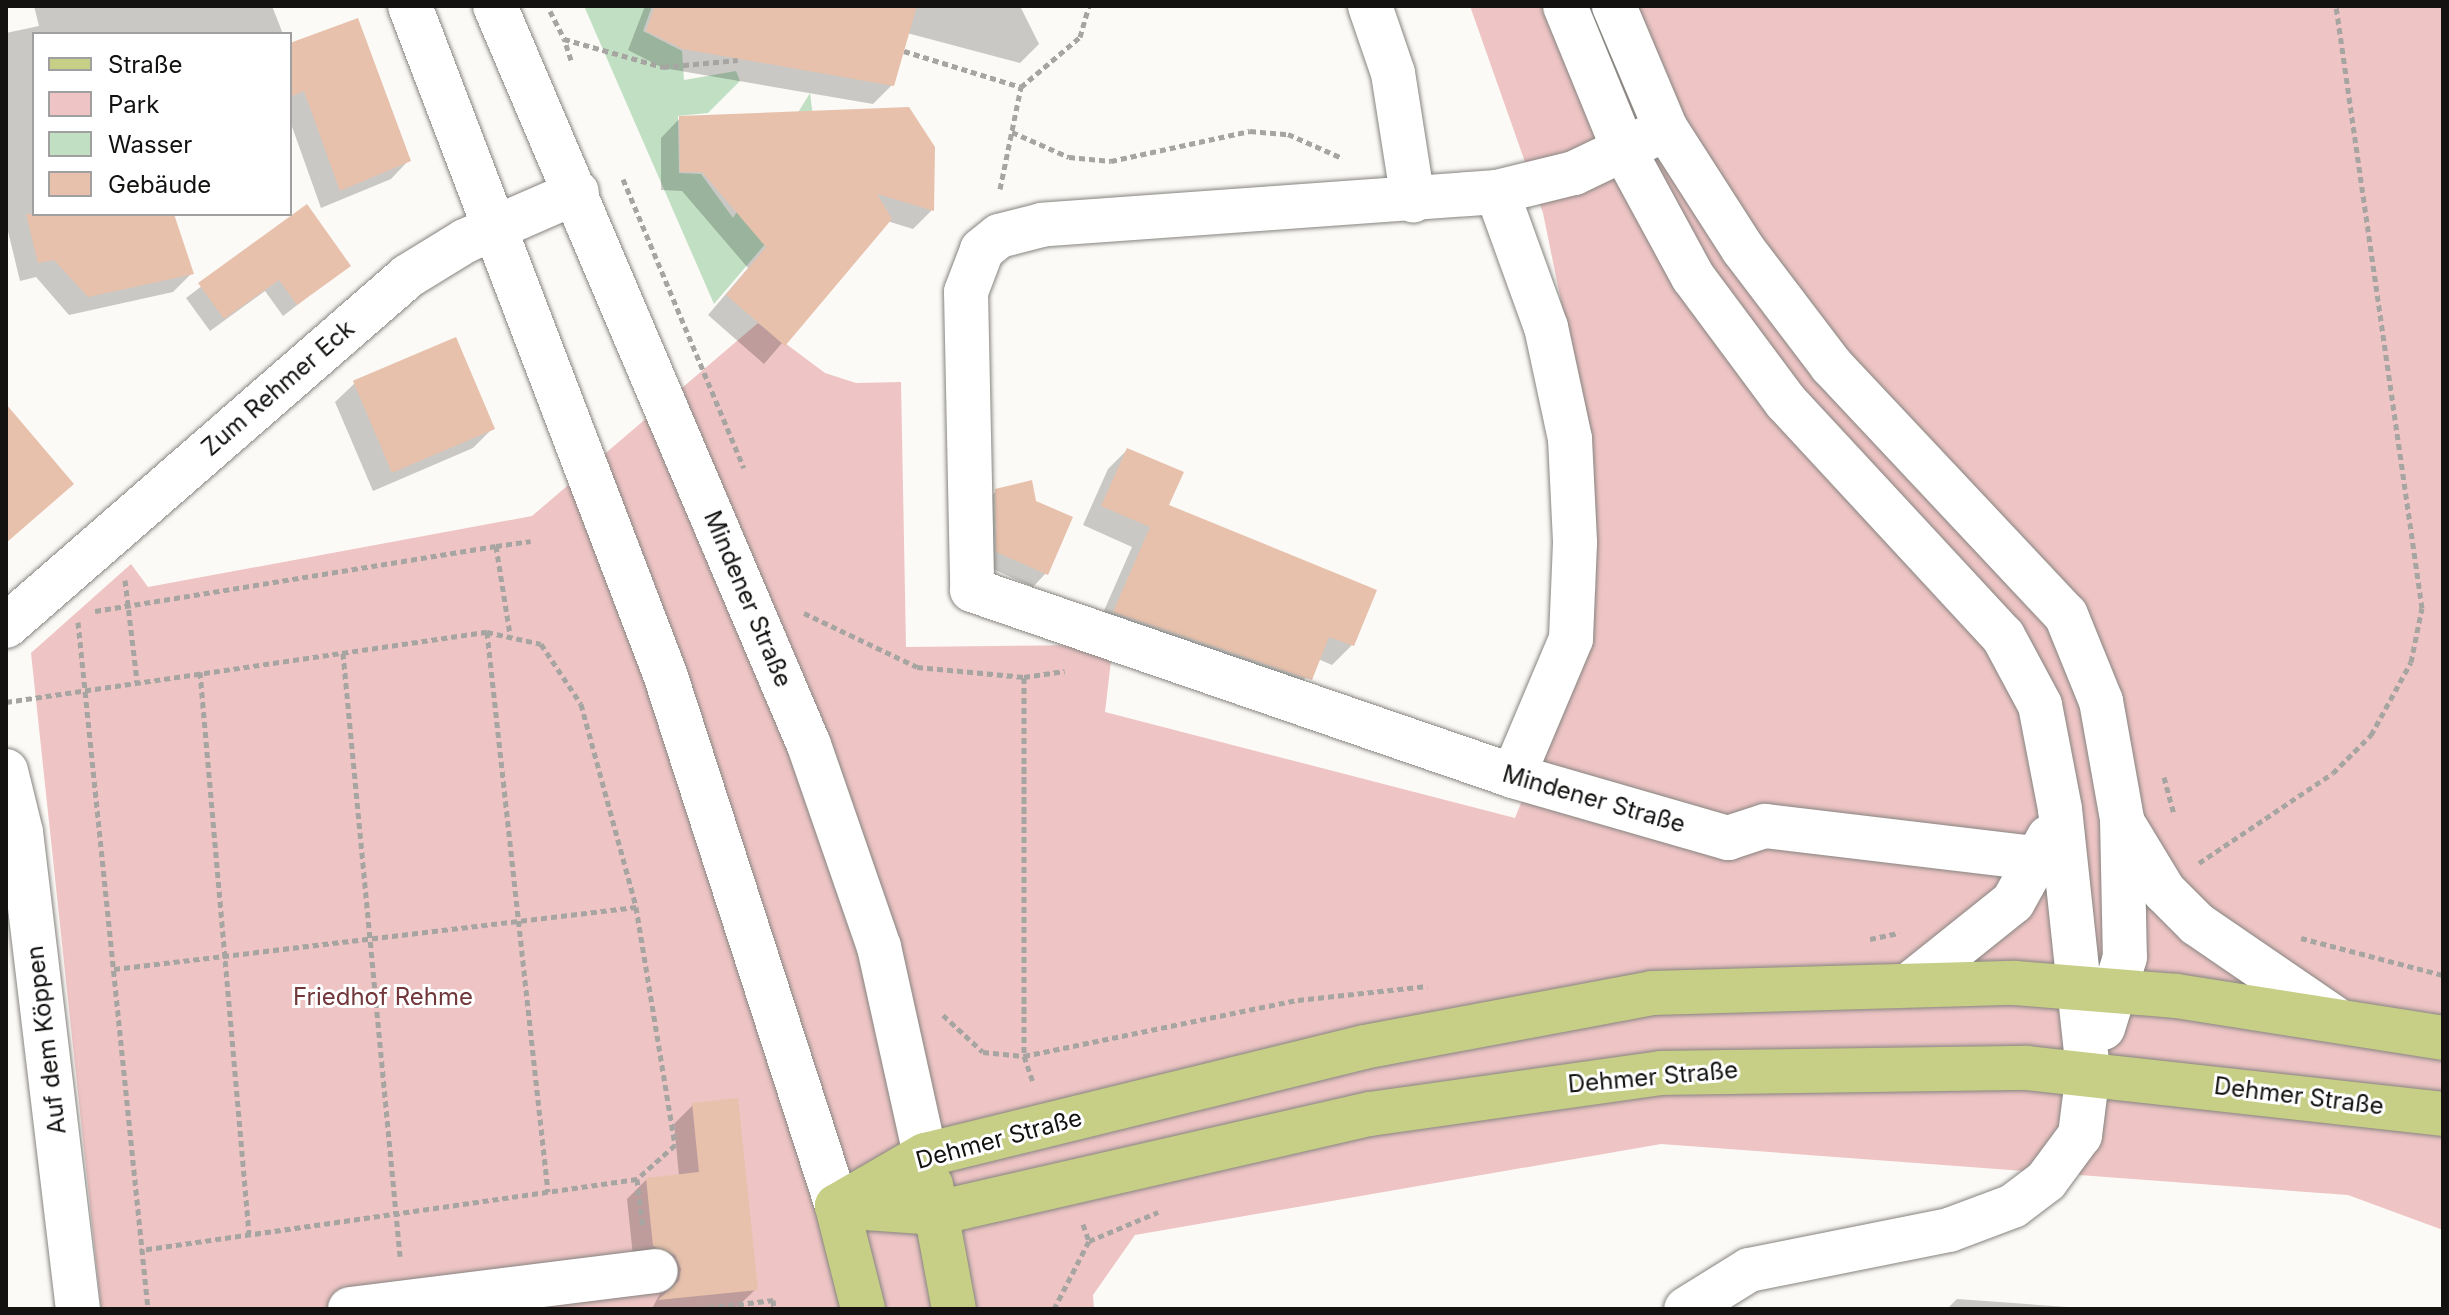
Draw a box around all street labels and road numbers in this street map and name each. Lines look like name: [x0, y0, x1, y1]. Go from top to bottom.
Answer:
street label: Zum Rehmer Eck: [196, 314, 360, 462]
street label: Mindener Straße: [698, 506, 798, 692]
street label: Mindener Straße: [1499, 759, 1689, 839]
street label: Auf dem Köppen: [20, 944, 72, 1136]
street label: Dehmer Straße: [1567, 1055, 1739, 1099]
street label: Dehmer Straße: [2212, 1071, 2386, 1121]
street label: Dehmer Straße: [913, 1103, 1085, 1175]

